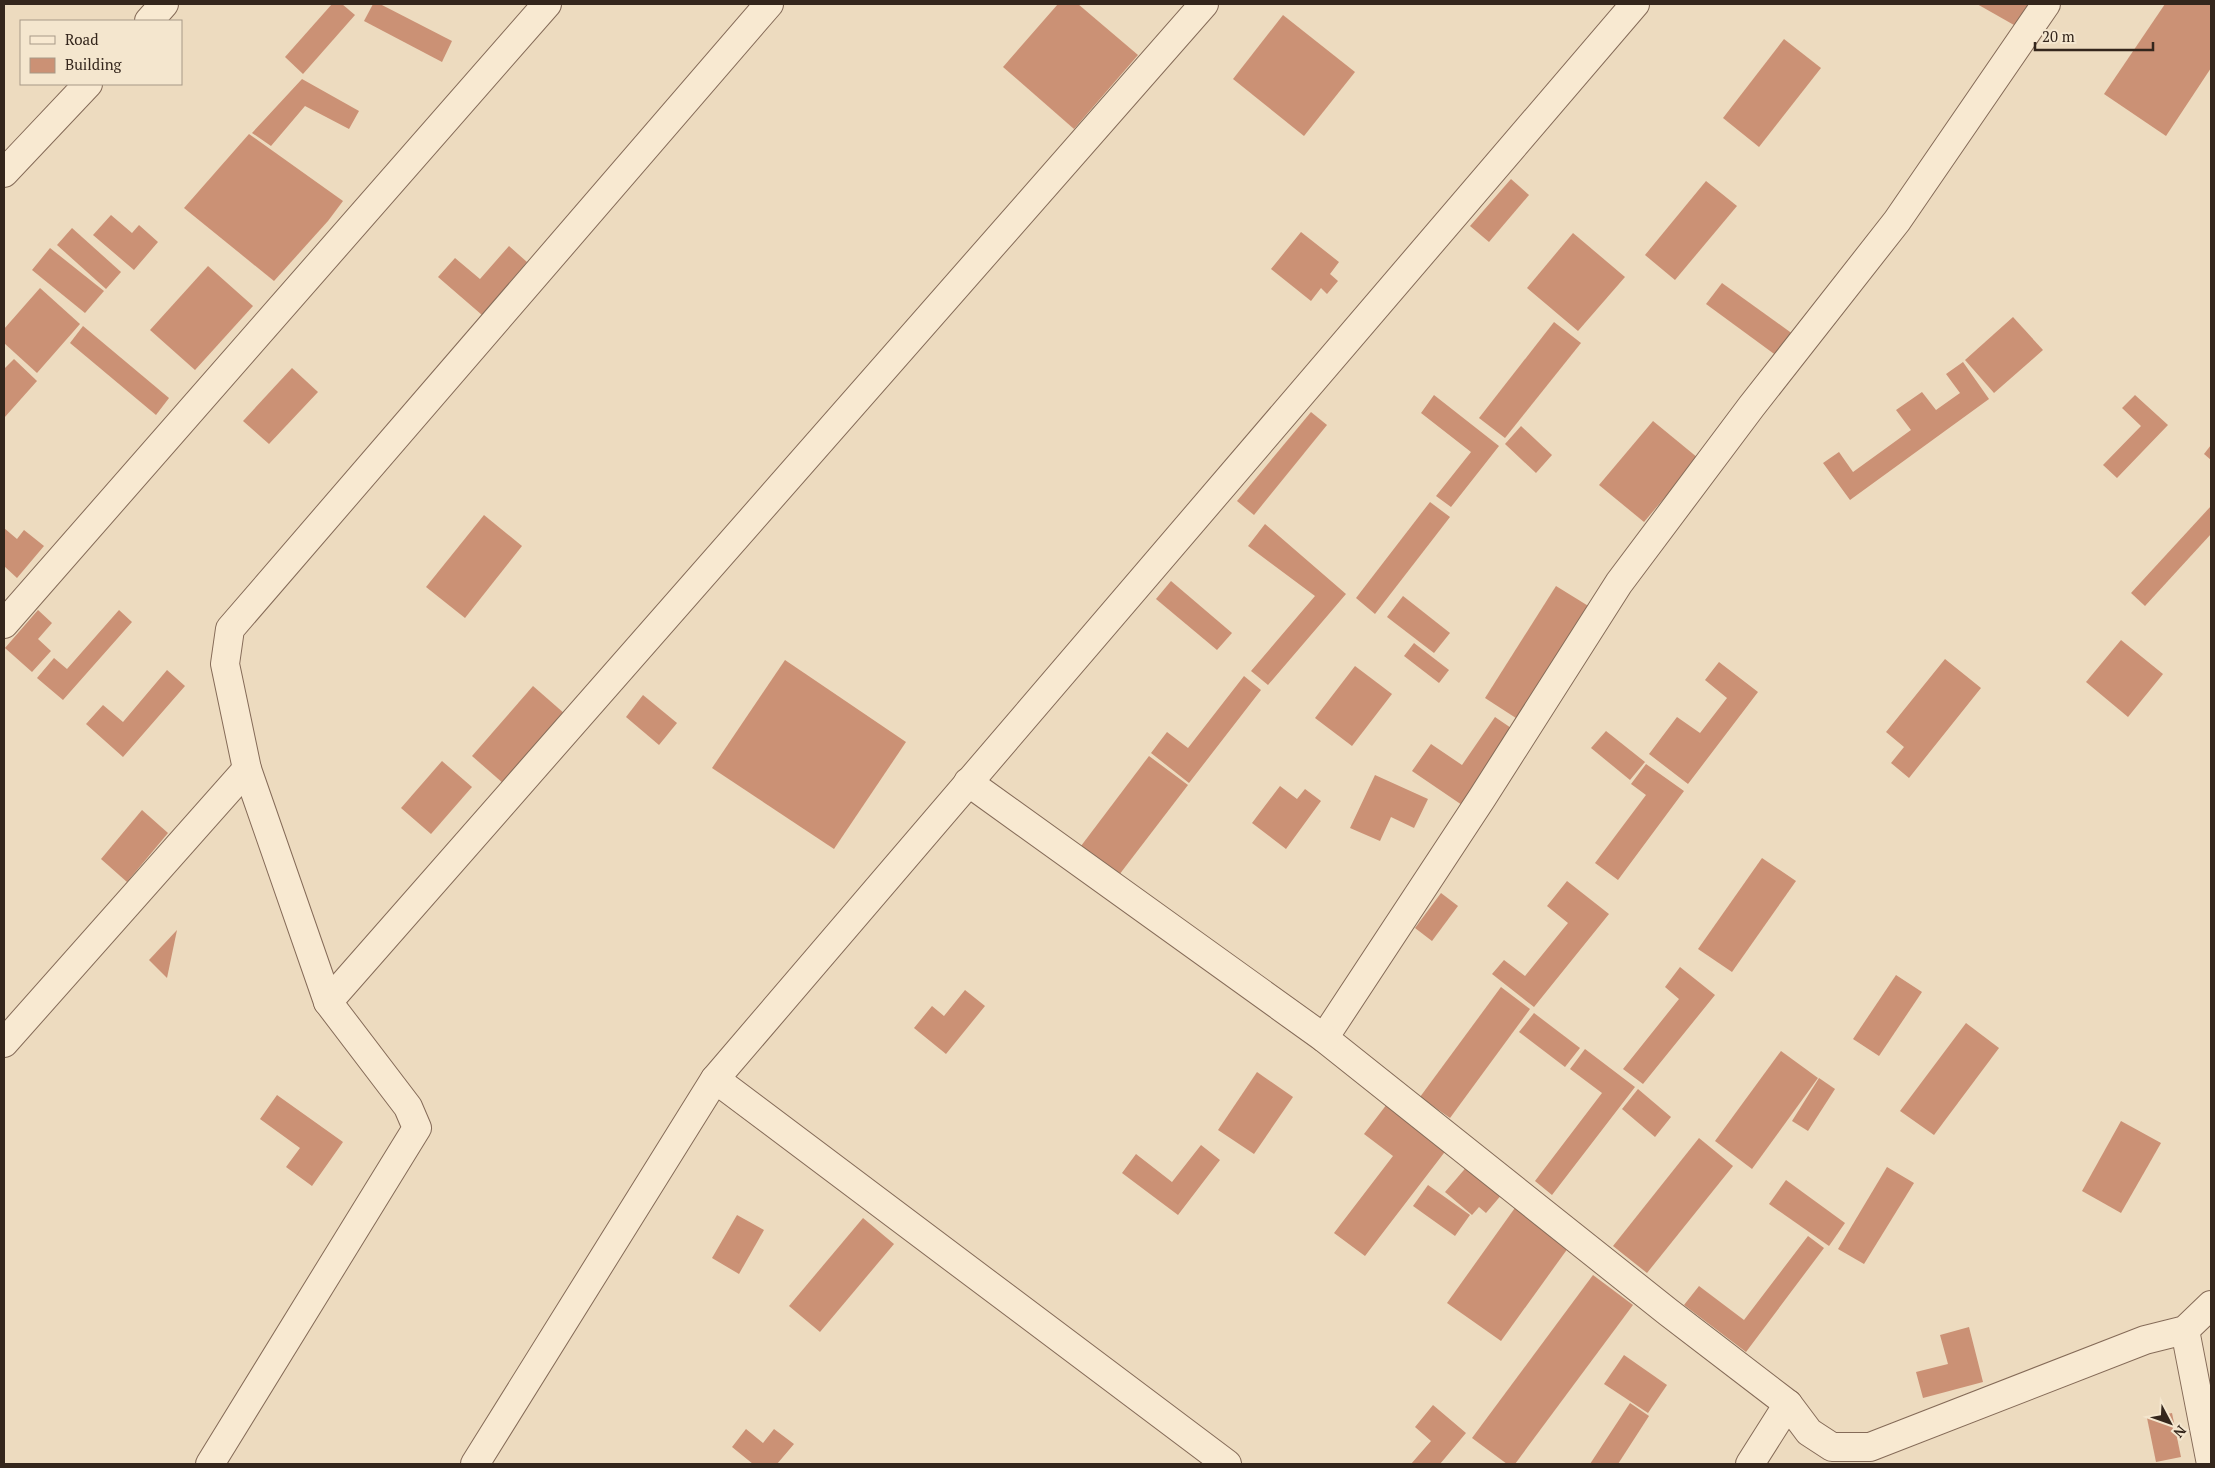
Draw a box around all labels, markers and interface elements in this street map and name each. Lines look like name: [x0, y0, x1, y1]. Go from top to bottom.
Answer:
legend: [20, 20, 182, 85]
scale bar: [2035, 20, 2152, 52]
text: 20 m: [2042, 26, 2075, 46]
text: Road: [65, 29, 98, 49]
text: Building: [65, 54, 123, 74]
north arrow: [2145, 1398, 2195, 1448]
text: N: [2169, 1422, 2191, 1442]

